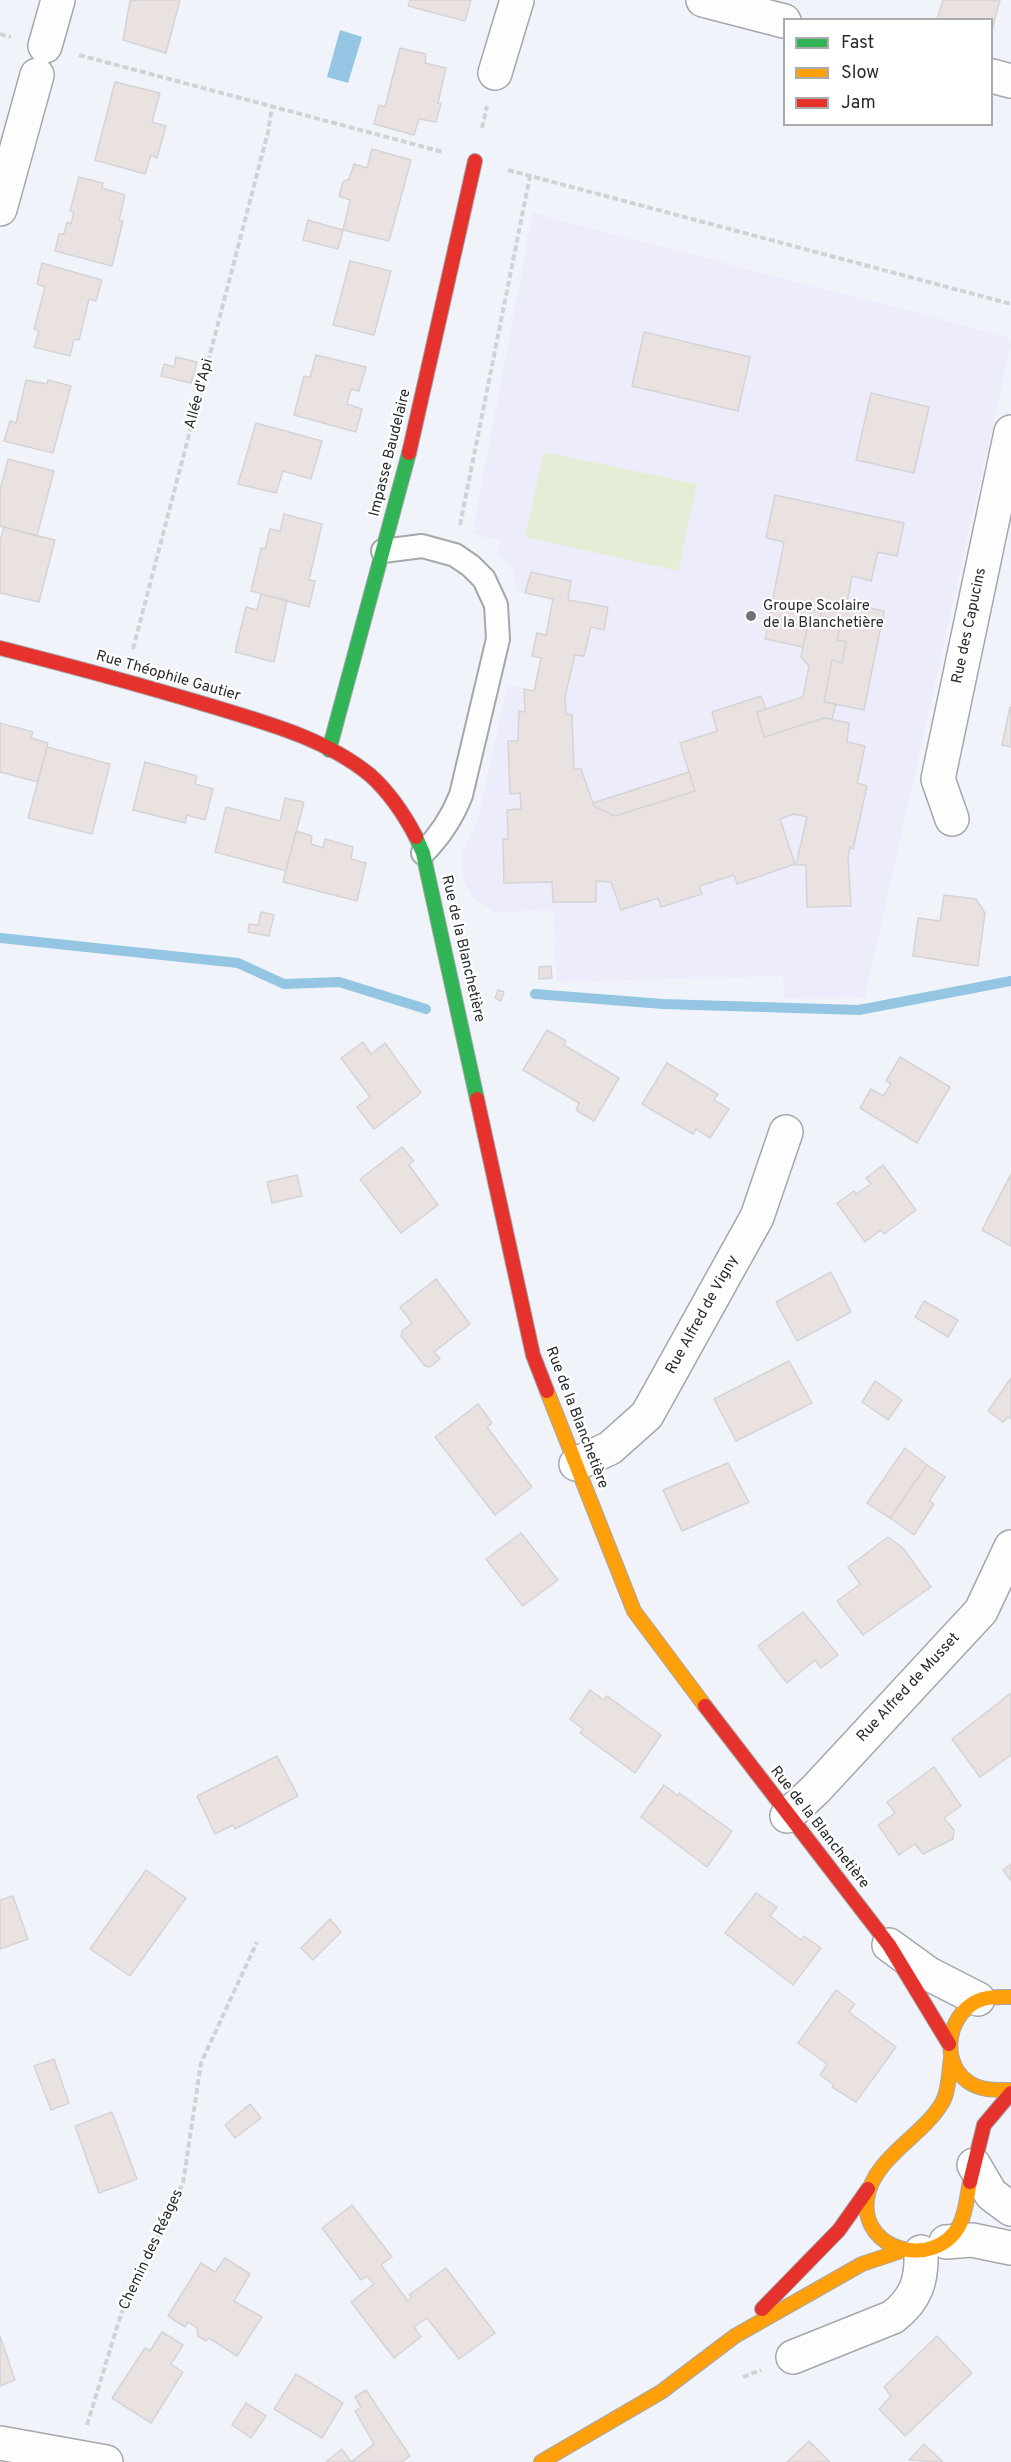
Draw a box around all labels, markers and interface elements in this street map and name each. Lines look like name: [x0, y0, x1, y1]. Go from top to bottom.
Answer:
legend: [783, 18, 993, 126]
text: Fast: [841, 32, 874, 55]
text: Slow: [841, 62, 879, 85]
text: Jam: [841, 92, 876, 115]
street label: Allée d'Api: [182, 357, 218, 431]
street label: Impasse Baudelaire: [366, 387, 416, 519]
street label: Rue des Capucins: [949, 566, 991, 686]
place label: Groupe Scolaire de la Blanchetière: [763, 598, 884, 633]
marker: Groupe Scolaire de la Blanchetière: [744, 609, 758, 623]
street label: Rue Théophile Gautier: [94, 648, 242, 706]
street label: Rue de la Blanchetière: [436, 874, 488, 1024]
street label: Rue Alfred de Vigny: [663, 1252, 743, 1378]
street label: Rue de la Blanchetière: [541, 1345, 611, 1491]
street label: Rue Alfred de Musset: [854, 1630, 964, 1746]
street label: Rue de la Blanchetière: [766, 1763, 872, 1893]
street label: Chemin des Réages: [116, 2187, 188, 2313]

